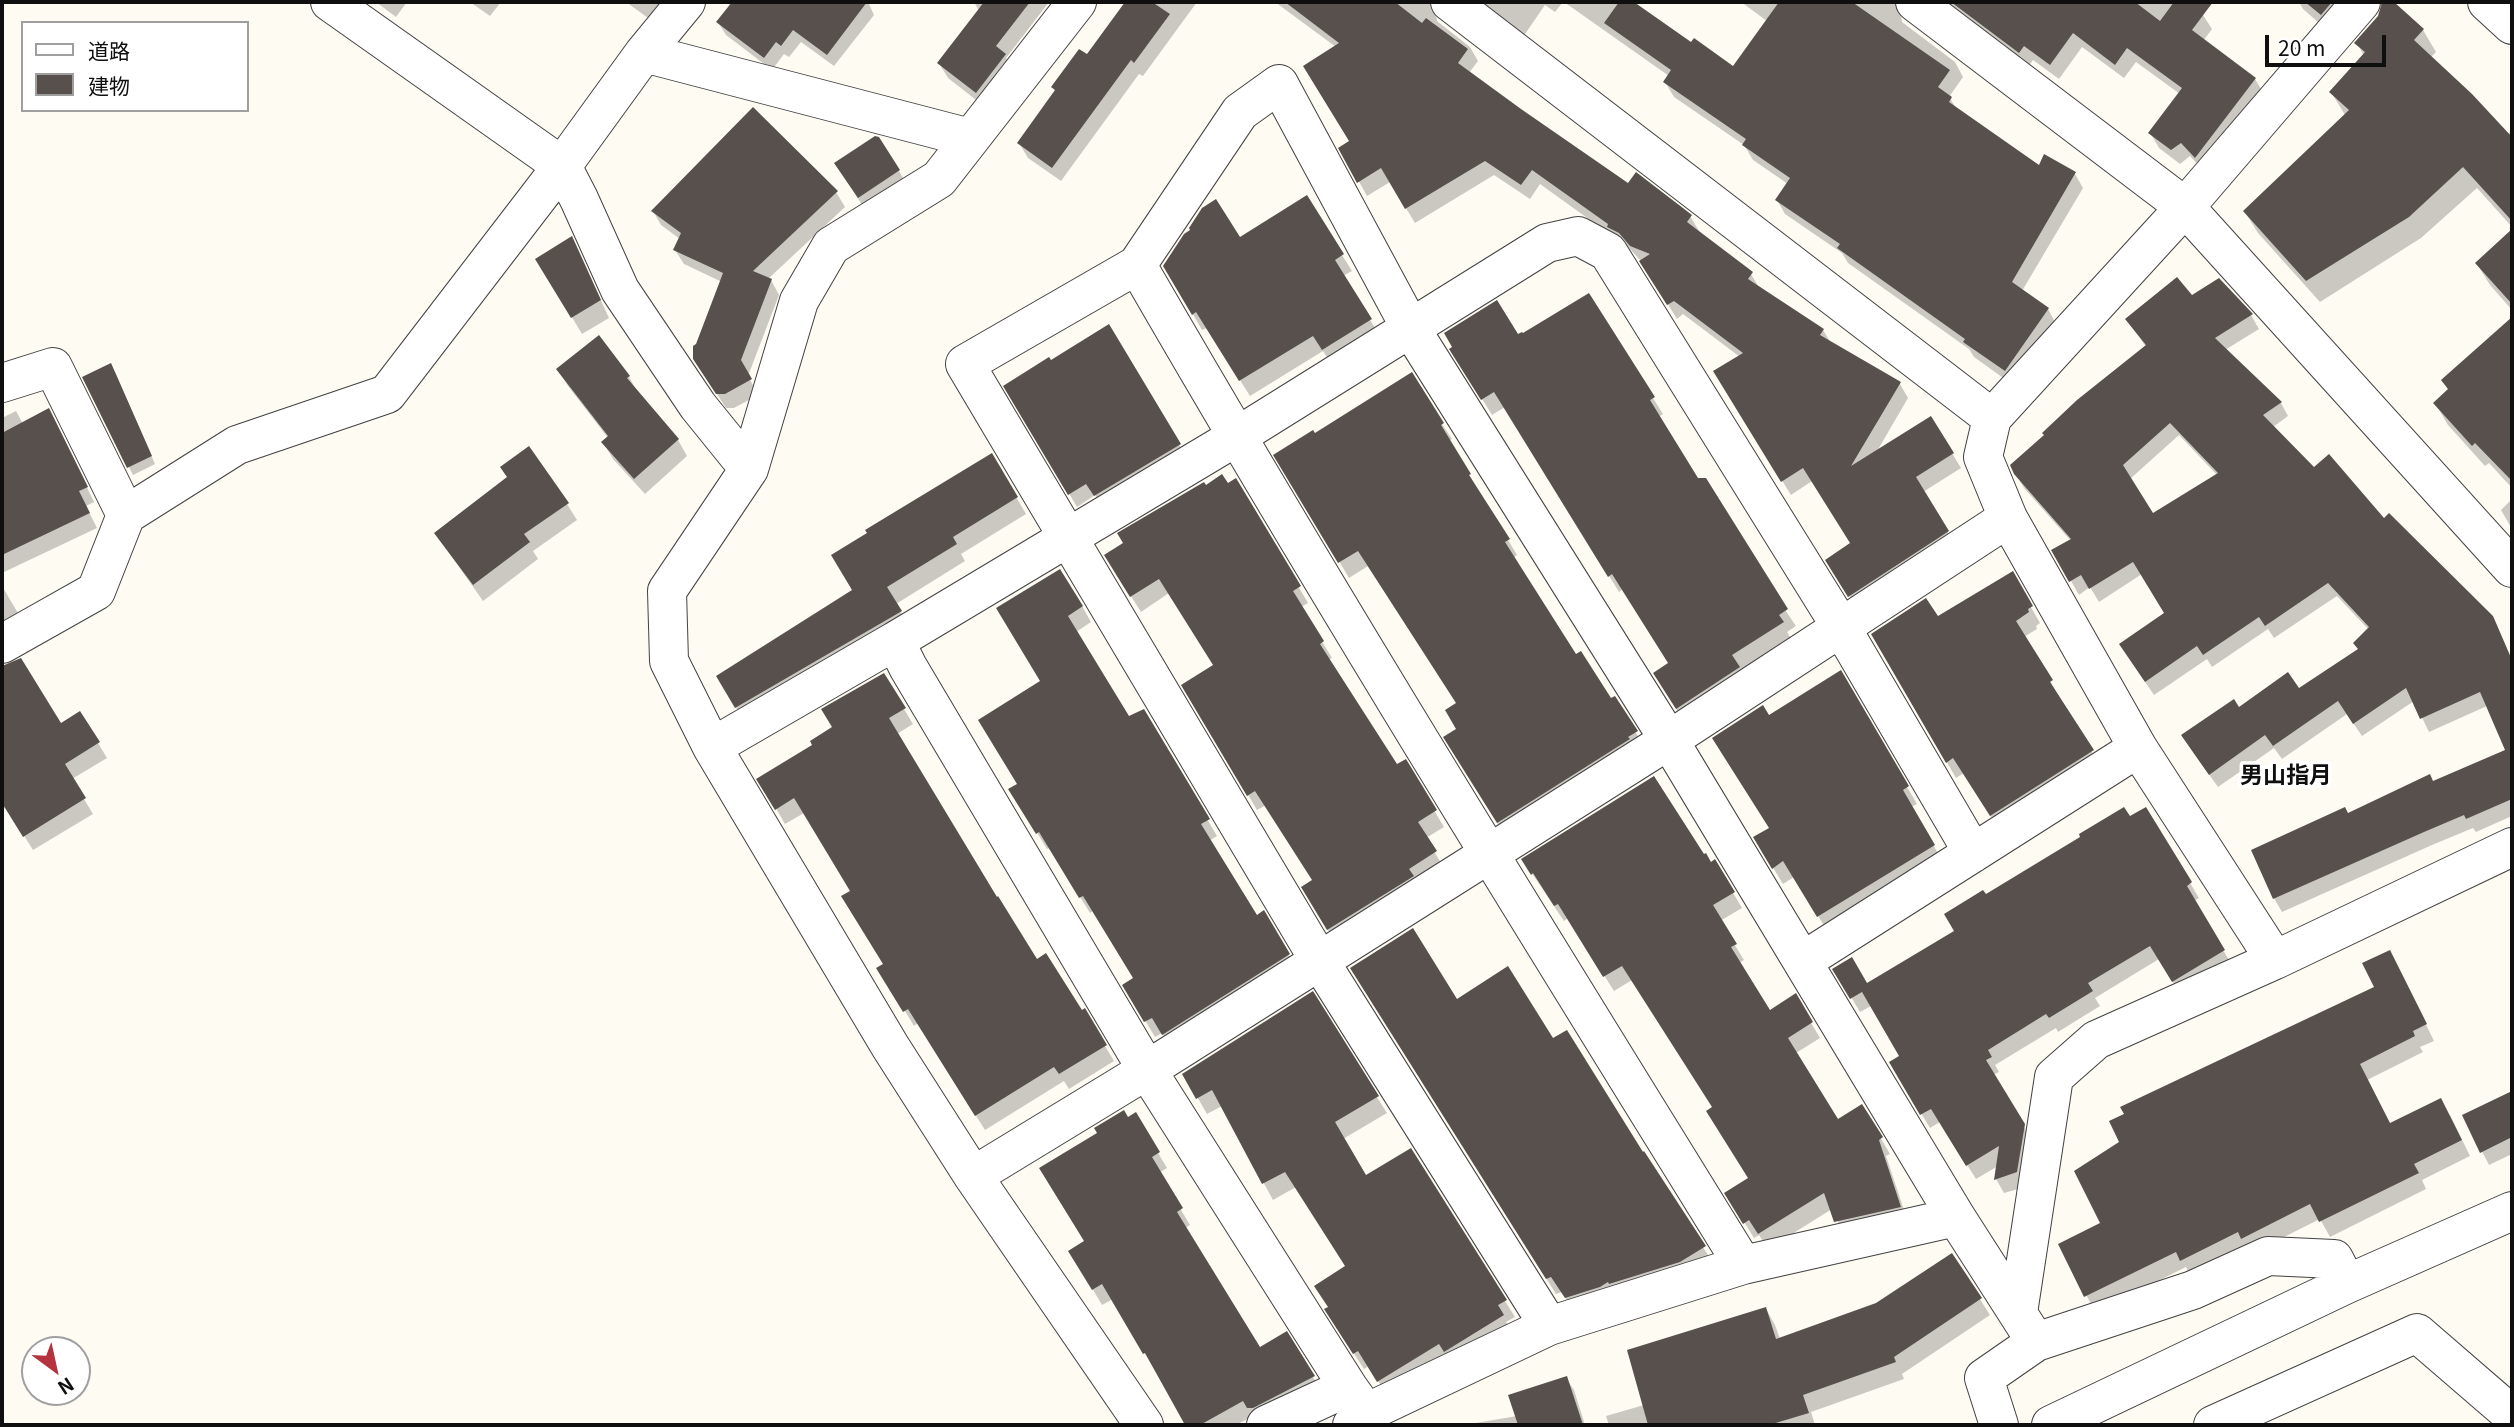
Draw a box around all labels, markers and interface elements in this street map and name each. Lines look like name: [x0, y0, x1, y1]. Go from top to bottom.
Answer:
legend: [21, 21, 248, 112]
scale bar: [2269, 21, 2390, 65]
text: 20 m: [2278, 32, 2325, 62]
text: 道路: [88, 35, 130, 65]
text: 建物: [88, 70, 130, 100]
district label: 男山指月: [2240, 760, 2332, 788]
north arrow: [21, 1336, 91, 1406]
text: N: [53, 1372, 80, 1403]

